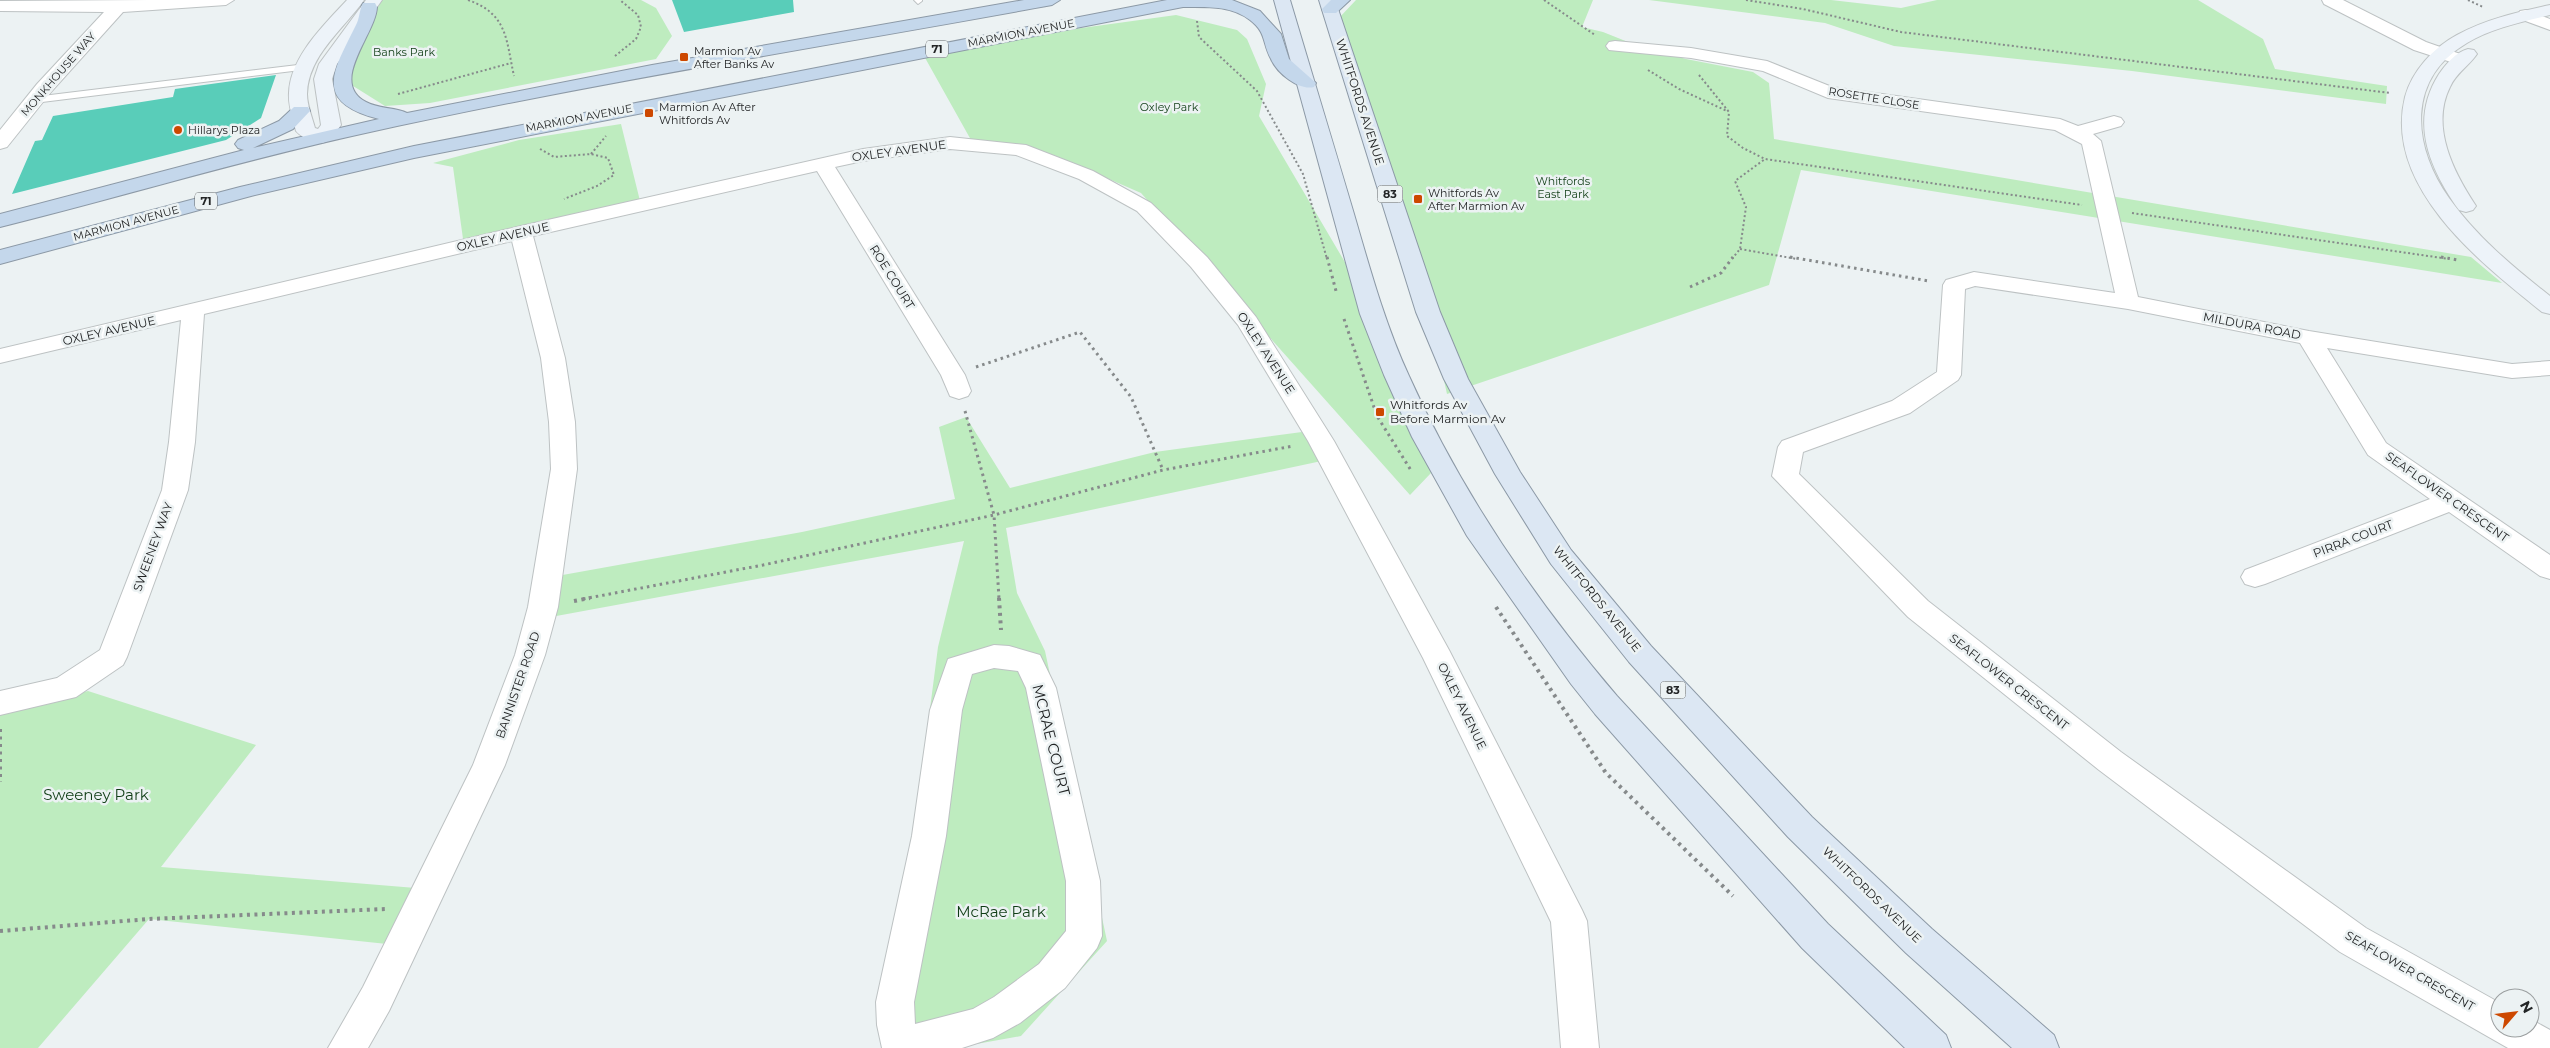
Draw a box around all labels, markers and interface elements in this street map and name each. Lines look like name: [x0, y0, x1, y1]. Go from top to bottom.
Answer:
street label: MARMION AVENUE: [966, 16, 1076, 50]
street label: MONKHOUSE WAY: [18, 29, 98, 119]
street label: WHITFORDS AVENUE: [1333, 37, 1388, 167]
road number: 71: [926, 41, 948, 58]
place label: Marmion Av After Banks Av: [694, 44, 774, 71]
park label: Banks Park: [373, 45, 435, 59]
marker: Marmion Av After Banks Av: [678, 51, 690, 63]
street label: ROSETTE CLOSE: [1828, 84, 1920, 112]
place label: Marmion Av After Whitfords Av: [659, 100, 756, 127]
park label: Oxley Park: [1140, 100, 1199, 114]
street label: MARMION AVENUE: [524, 101, 634, 135]
marker: Marmion Av After Whitfords Av: [643, 107, 655, 119]
place label: Hillarys Plaza: [188, 123, 260, 137]
marker: Hillarys Plaza: [172, 124, 184, 136]
street label: OXLEY AVENUE: [851, 136, 947, 165]
park label: Whitfords East Park: [1536, 174, 1591, 201]
road number: 83: [1378, 185, 1402, 202]
place label: Whitfords Av After Marmion Av: [1428, 186, 1525, 213]
road number: 71: [195, 192, 217, 210]
marker: Whitfords Av After Marmion Av: [1412, 193, 1424, 205]
street label: MARMION AVENUE: [72, 202, 180, 244]
street label: OXLEY AVENUE: [455, 219, 551, 254]
street label: ROE COURT: [867, 242, 918, 312]
street label: OXLEY AVENUE: [1234, 309, 1299, 397]
street label: MILDURA ROAD: [2202, 309, 2302, 342]
street label: OXLEY AVENUE: [61, 313, 157, 348]
place label: Whitfords Av Before Marmion Av: [1390, 397, 1506, 426]
marker: Whitfords Av Before Marmion Av: [1374, 406, 1386, 418]
street label: SEAFLOWER CRESCENT: [2383, 448, 2512, 545]
street label: SWEENEY WAY: [129, 500, 176, 593]
street label: PIRRA COURT: [2311, 516, 2395, 561]
street label: WHITFORDS AVENUE: [1550, 543, 1645, 655]
street label: BANNISTER ROAD: [492, 629, 543, 740]
street label: SEAFLOWER CRESCENT: [1947, 630, 2072, 733]
street label: OXLEY AVENUE: [1435, 660, 1490, 752]
street label: MCRAE COURT: [1028, 682, 1075, 798]
road number: 83: [1660, 682, 1686, 698]
park label: Sweeney Park: [43, 785, 149, 804]
street label: WHITFORDS AVENUE: [1820, 843, 1925, 946]
park label: McRae Park: [956, 902, 1046, 921]
street label: SEAFLOWER CRESCENT: [2343, 927, 2478, 1014]
north arrow: [2490, 988, 2540, 1038]
text: N: [2516, 998, 2537, 1016]

